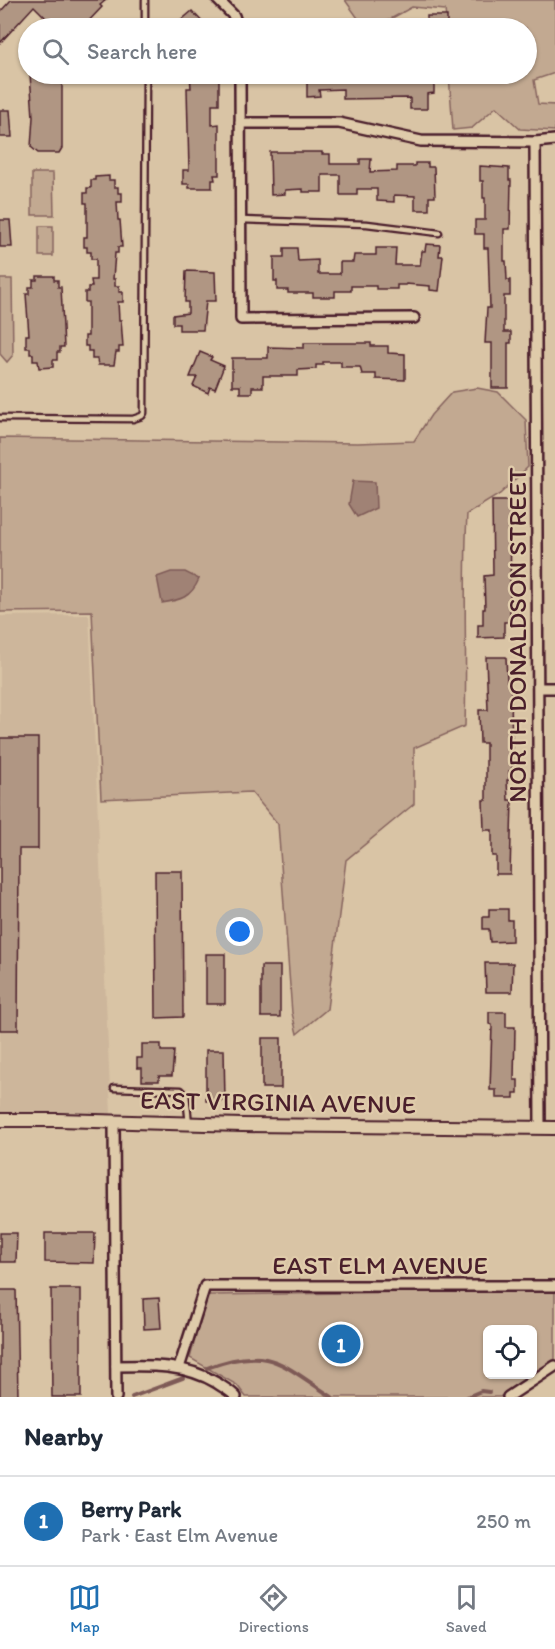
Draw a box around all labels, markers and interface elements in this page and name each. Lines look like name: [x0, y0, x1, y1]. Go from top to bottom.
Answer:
search box: [18, 18, 537, 84]
icon: search: [39, 35, 72, 68]
text: Search here: [87, 38, 197, 65]
street label: NORTH DONALDSON STREET: [501, 467, 533, 803]
your location: [225, 917, 254, 946]
street label: EAST VIRGINIA AVENUE: [140, 1084, 416, 1120]
street label: EAST ELM AVENUE: [272, 1249, 488, 1281]
pin: 1: [322, 1322, 360, 1366]
map controls: [483, 1325, 537, 1379]
button: locate: [483, 1325, 537, 1379]
text: Nearby: [24, 1420, 103, 1452]
text: Berry Park: [81, 1496, 181, 1523]
text: 1: [39, 1509, 48, 1533]
text: 250 m: [476, 1509, 531, 1533]
text: Park · East Elm Avenue: [81, 1523, 278, 1547]
tab: Map: [68, 1581, 101, 1636]
tab: Directions: [238, 1581, 309, 1636]
tab: Saved: [446, 1581, 487, 1636]

